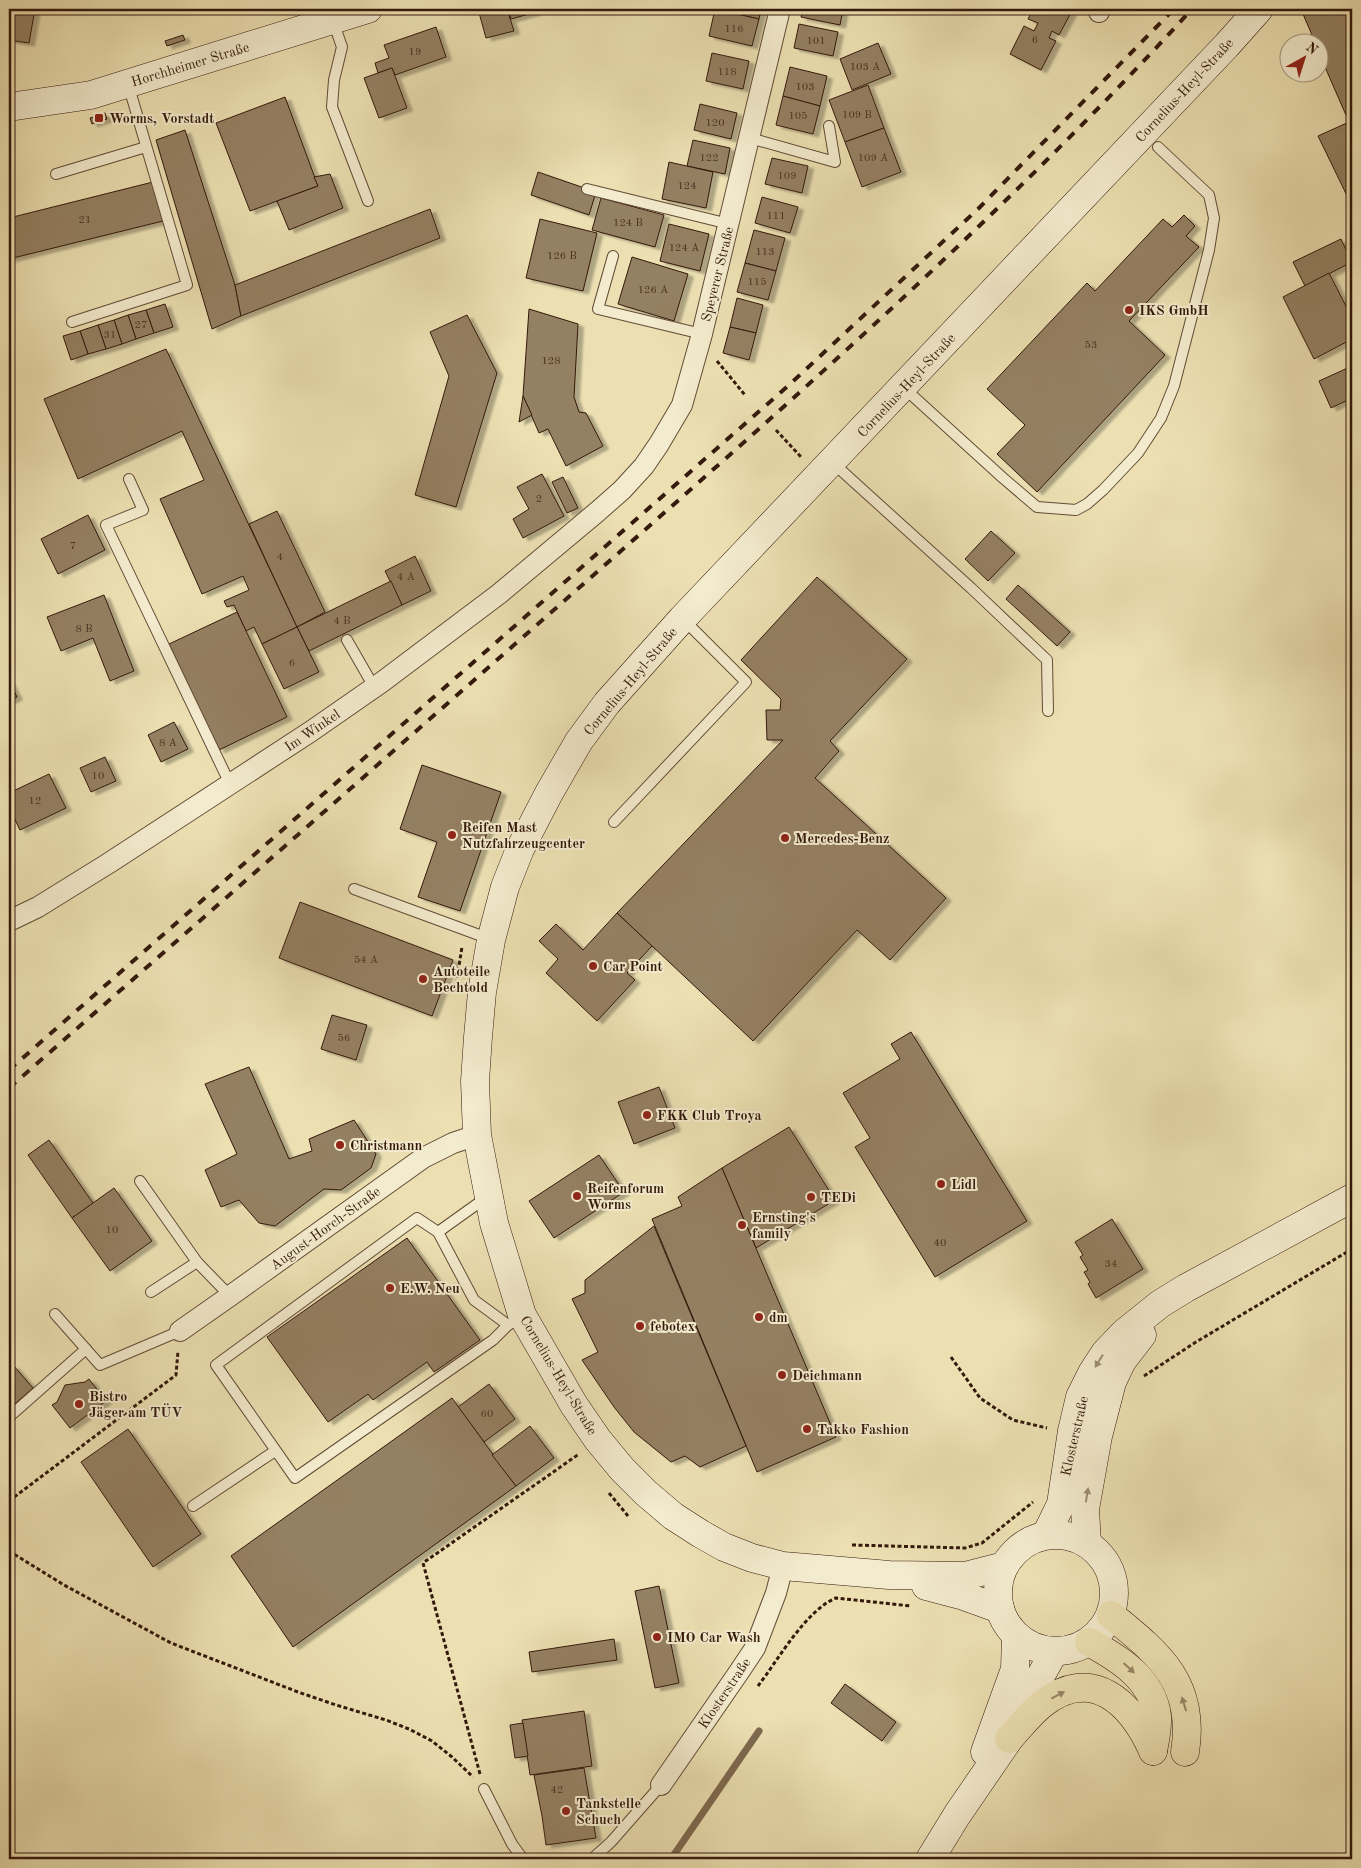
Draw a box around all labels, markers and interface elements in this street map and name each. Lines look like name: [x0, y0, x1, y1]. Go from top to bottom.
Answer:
house number: 116: [724, 24, 744, 35]
north arrow: [1278, 32, 1328, 82]
house number: 6: [1032, 35, 1038, 46]
house number: 101: [806, 36, 826, 47]
street label: Cornelius-Heyl-Straße: [1133, 36, 1236, 145]
street label: Horchheimer Straße: [130, 40, 251, 90]
text: N: [1303, 40, 1320, 58]
house number: 19: [409, 47, 421, 58]
house number: 103 A: [850, 62, 881, 73]
house number: 118: [717, 67, 737, 78]
house number: 103: [795, 82, 815, 93]
house number: 109 B: [842, 110, 872, 121]
house number: 105: [788, 111, 808, 122]
marker: Worms, Vorstadt: [93, 112, 105, 124]
place label: Worms, Vorstadt: [109, 112, 214, 126]
house number: 120: [705, 118, 725, 129]
house number: 122: [699, 153, 719, 164]
house number: 109 A: [858, 153, 889, 164]
house number: 109: [777, 171, 797, 182]
house number: 124: [677, 181, 697, 192]
house number: 111: [766, 211, 786, 222]
house number: 21: [79, 215, 91, 226]
house number: 124 B: [613, 218, 643, 229]
street label: Speyerer Straße: [699, 225, 737, 323]
house number: 124 A: [669, 243, 700, 254]
house number: 113: [755, 247, 775, 258]
house number: 126 B: [547, 251, 577, 262]
house number: 115: [747, 277, 767, 288]
house number: 126 A: [638, 285, 669, 296]
marker: IKS GmbH: [1123, 304, 1135, 316]
place label: IKS GmbH: [1139, 304, 1209, 318]
house number: 27: [135, 320, 147, 331]
house number: 31: [104, 330, 116, 341]
street label: Cornelius-Heyl-Straße: [855, 331, 958, 440]
house number: 53: [1085, 340, 1097, 351]
house number: 128: [541, 356, 561, 367]
house number: 2: [536, 494, 542, 505]
house number: 7: [70, 541, 76, 552]
house number: 4: [277, 552, 283, 563]
house number: 4 A: [397, 572, 416, 583]
house number: 4 B: [333, 616, 351, 627]
house number: 8 B: [75, 624, 93, 635]
street label: Cornelius-Heyl-Straße: [582, 625, 680, 738]
house number: 6: [289, 658, 295, 669]
street label: Im Winkel: [282, 707, 343, 754]
house number: 8 A: [159, 738, 178, 749]
house number: 10: [92, 771, 104, 782]
house number: 12: [29, 796, 41, 807]
place label: Reifen Mast Nutzfahrzeugcenter: [462, 821, 585, 851]
marker: Reifen Mast Nutzfahrzeugcenter: [446, 829, 458, 841]
marker: Mercedes-Benz: [779, 832, 791, 844]
place label: Mercedes-Benz: [795, 832, 889, 846]
house number: 54 A: [354, 955, 379, 966]
marker: Car Point: [587, 960, 599, 972]
place label: Car Point: [603, 960, 663, 974]
place label: Autoteile Bechtold: [433, 965, 490, 995]
marker: Autoteile Bechtold: [417, 973, 429, 985]
house number: 56: [338, 1033, 350, 1044]
marker: FKK Club Troya: [641, 1109, 653, 1121]
place label: FKK Club Troya: [657, 1109, 762, 1123]
marker: Christmann: [334, 1139, 346, 1151]
place label: Christmann: [350, 1139, 423, 1153]
marker: Lidl: [935, 1178, 947, 1190]
place label: Lidl: [951, 1178, 976, 1192]
place label: Reifenforum Worms: [587, 1182, 664, 1212]
street label: August-Horch-Straße: [268, 1184, 383, 1273]
marker: Reifenforum Worms: [571, 1190, 583, 1202]
marker: TEDi: [805, 1191, 817, 1203]
place label: TEDi: [821, 1191, 856, 1205]
place label: Ernsting's family: [752, 1211, 816, 1241]
marker: Ernsting's family: [736, 1219, 748, 1231]
house number: 10: [106, 1225, 118, 1236]
house number: 40: [934, 1238, 946, 1249]
house number: 34: [1105, 1259, 1117, 1270]
marker: E.W. Neu: [384, 1282, 396, 1294]
place label: E.W. Neu: [400, 1282, 460, 1296]
marker: dm: [753, 1311, 765, 1323]
place label: dm: [769, 1311, 788, 1325]
street label: Cornelius-Heyl-Straße: [517, 1314, 599, 1438]
marker: febotex: [634, 1320, 646, 1332]
place label: febotex: [650, 1320, 695, 1334]
one-way arrow: [1095, 1355, 1104, 1368]
marker: Deichmann: [776, 1369, 788, 1381]
place label: Deichmann: [792, 1369, 862, 1383]
place label: Bistro Jäger am TÜV: [89, 1390, 182, 1420]
street label: Klosterstraße: [1059, 1395, 1091, 1478]
marker: Bistro Jäger am TÜV: [73, 1398, 85, 1410]
house number: 60: [481, 1409, 493, 1420]
marker: Takko Fashion: [801, 1423, 813, 1435]
place label: Takko Fashion: [817, 1423, 909, 1437]
one-way arrow: [1083, 1487, 1091, 1503]
marker: IMO Car Wash: [651, 1631, 663, 1643]
place label: IMO Car Wash: [667, 1631, 761, 1645]
street label: Klosterstraße: [696, 1656, 754, 1731]
one-way arrow: [1123, 1662, 1135, 1674]
one-way arrow: [1050, 1691, 1065, 1699]
one-way arrow: [1179, 1696, 1187, 1711]
house number: 42: [551, 1785, 563, 1796]
place label: Tankstelle Schuch: [576, 1797, 641, 1827]
marker: Tankstelle Schuch: [560, 1805, 572, 1817]

